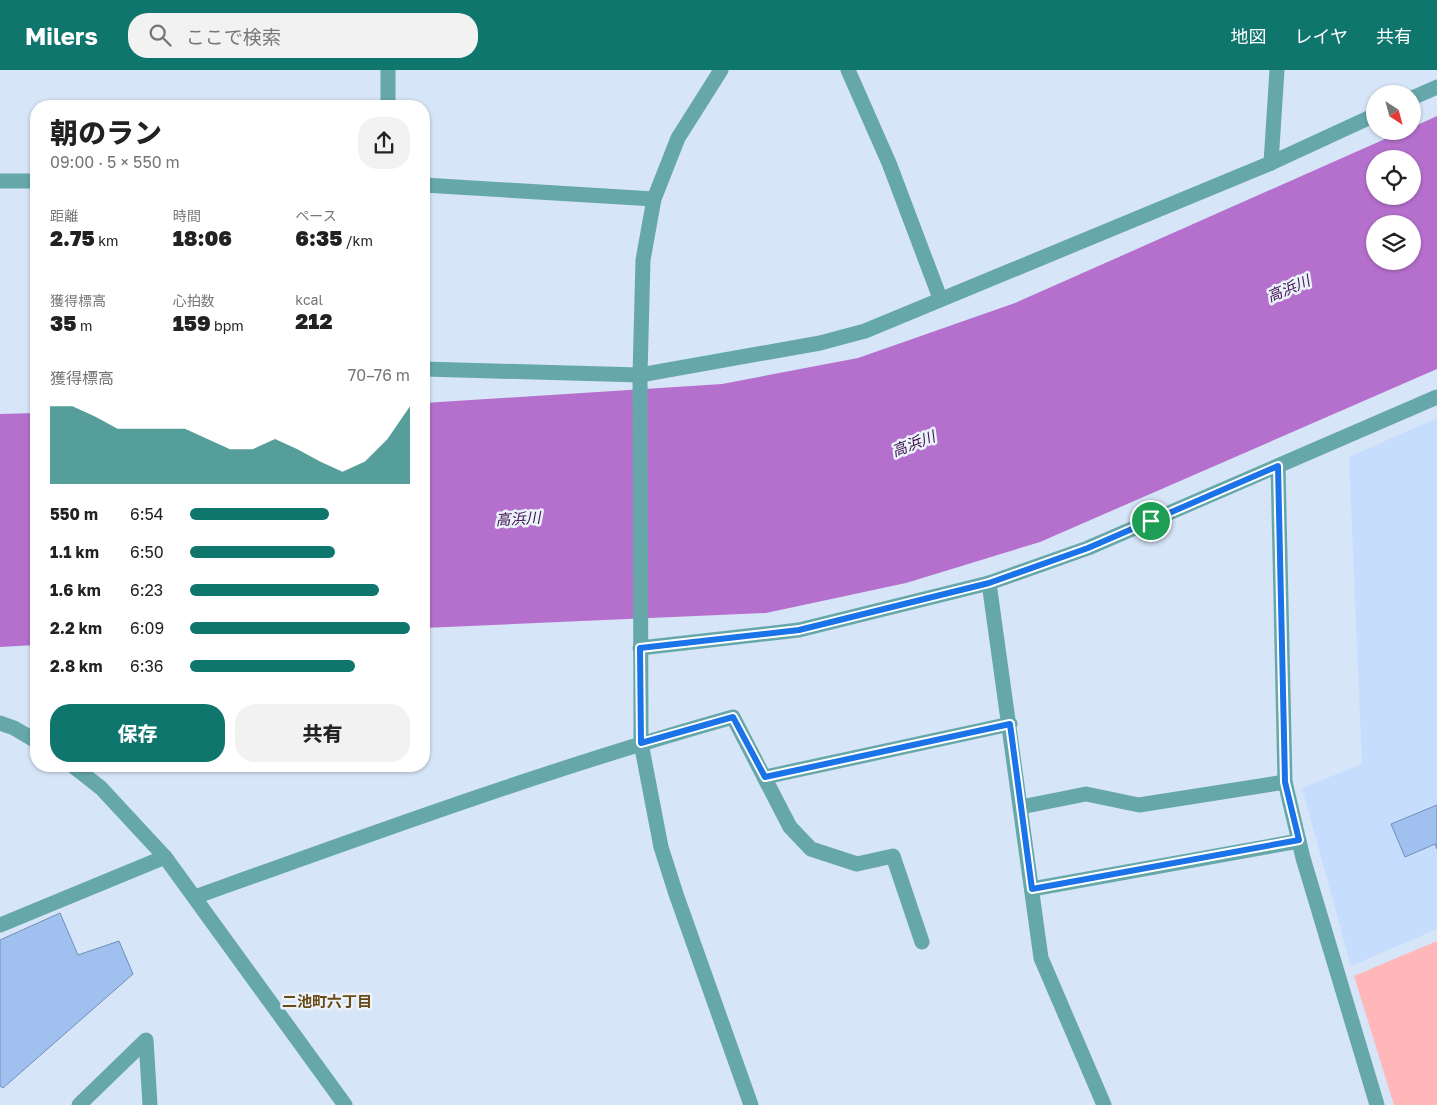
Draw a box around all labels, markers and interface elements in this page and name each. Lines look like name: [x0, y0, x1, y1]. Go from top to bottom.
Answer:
search box: [128, 13, 478, 58]
text: Milers: [25, 21, 98, 50]
icon: search: [146, 21, 174, 49]
text: ここで検索: [186, 25, 281, 48]
text: 地図: [1231, 25, 1267, 47]
text: レイヤ: [1295, 25, 1348, 47]
text: 共有: [1376, 25, 1412, 47]
north arrow: [1366, 85, 1421, 140]
map controls: [1366, 85, 1421, 270]
text: 朝のラン: [50, 116, 162, 149]
button: share: [358, 117, 410, 169]
button: locate: [1366, 150, 1421, 205]
text: 09:00 · 5 × 550 m: [50, 152, 180, 172]
text: 距離: [50, 207, 78, 224]
text: 時間: [173, 207, 201, 224]
text: ペース: [295, 207, 337, 224]
button: layers: [1366, 215, 1421, 270]
text: 2.75: [50, 225, 95, 251]
text: 18:06: [173, 225, 232, 251]
text: 6:35: [295, 225, 342, 251]
text: km: [95, 232, 118, 249]
text: /km: [342, 232, 373, 249]
water label: 高浜川: [1264, 270, 1314, 305]
text: kcal: [295, 291, 323, 308]
text: 獲得標高: [50, 292, 106, 309]
text: 心拍数: [173, 292, 215, 309]
text: 212: [295, 308, 332, 334]
text: 35: [50, 310, 76, 336]
text: 159: [173, 310, 211, 336]
text: m: [76, 317, 92, 334]
text: bpm: [211, 317, 244, 334]
text: 70–76 m: [348, 365, 410, 385]
text: 獲得標高: [50, 368, 114, 388]
water label: 高浜川: [889, 426, 939, 459]
pin: [1130, 500, 1172, 542]
text: 550 m: [50, 504, 98, 524]
text: 6:54: [130, 504, 164, 524]
icon: arrive: [1137, 507, 1165, 535]
water label: 高浜川: [495, 508, 543, 528]
text: 1.1 km: [50, 542, 99, 562]
text: 6:50: [130, 542, 164, 562]
text: 1.6 km: [50, 580, 101, 600]
text: 6:23: [130, 580, 163, 600]
text: 2.2 km: [50, 618, 102, 638]
text: 6:09: [130, 618, 164, 638]
text: 2.8 km: [50, 656, 102, 676]
text: 6:36: [130, 656, 164, 676]
button: 保存: [50, 704, 225, 762]
button: 共有: [235, 704, 410, 762]
district label: 二池町六丁目: [282, 992, 372, 1010]

